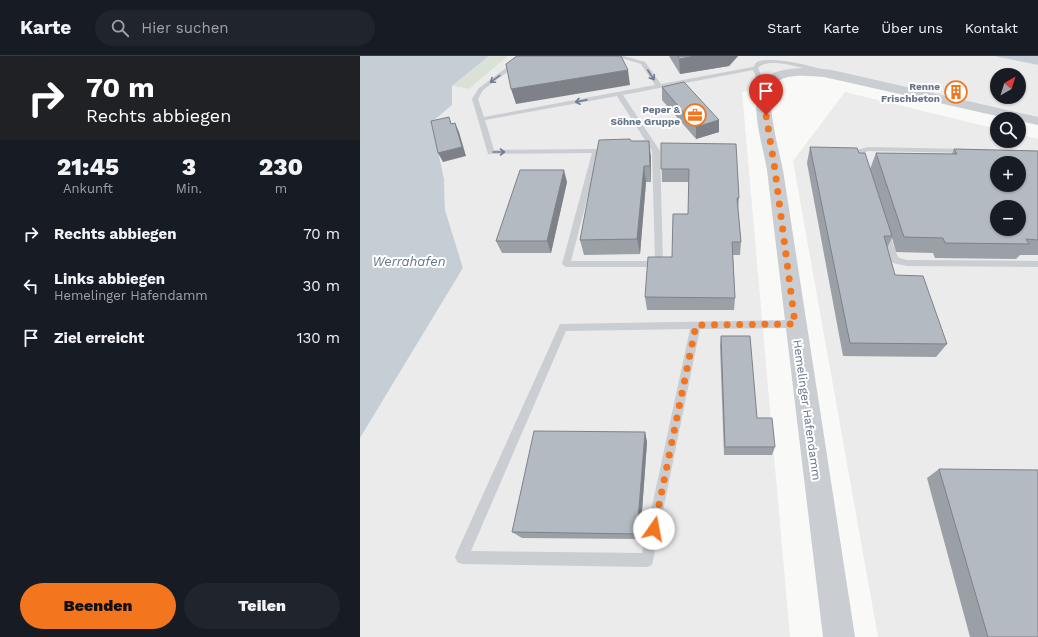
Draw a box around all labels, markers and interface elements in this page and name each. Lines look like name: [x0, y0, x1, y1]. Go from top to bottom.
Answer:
search box: [95, 10, 375, 46]
text: Karte: [20, 16, 71, 39]
icon: search: [109, 17, 131, 39]
text: Hier suchen: [141, 19, 229, 37]
text: Start: [767, 20, 801, 36]
text: Karte: [823, 20, 859, 36]
text: Über uns: [881, 20, 943, 36]
text: Kontakt: [965, 20, 1018, 36]
north arrow: [990, 68, 1026, 104]
map controls: [990, 68, 1026, 236]
one-way arrow: [647, 69, 655, 80]
text: 70 m: [86, 71, 155, 104]
icon: right: [20, 72, 72, 124]
pin: [749, 74, 783, 115]
one-way arrow: [490, 75, 501, 83]
building icon: Renne Frischbeton: [943, 79, 969, 105]
icon: arrive: [755, 80, 777, 102]
place label: Renne Frischbeton: [881, 81, 940, 104]
one-way arrow: [575, 97, 588, 105]
office icon: Peper & Söhne Gruppe: [682, 102, 708, 128]
place label: Peper & Söhne Gruppe: [610, 104, 681, 127]
text: Rechts abbiegen: [86, 105, 231, 126]
button: search: [990, 112, 1026, 148]
one-way arrow: [492, 148, 505, 156]
text: 21:45: [57, 153, 119, 181]
text: 3: [182, 153, 196, 181]
text: 230: [259, 153, 303, 181]
button: +: [990, 156, 1026, 192]
text: Ankunft: [63, 181, 113, 196]
text: Min.: [176, 181, 202, 196]
text: m: [275, 181, 287, 196]
button: −: [990, 200, 1026, 236]
icon: right: [20, 223, 42, 245]
text: Rechts abbiegen: [54, 225, 176, 243]
text: 70 m: [303, 225, 340, 243]
water label: Werrahafen: [372, 254, 446, 269]
text: Links abbiegen: [54, 270, 165, 288]
icon: left: [20, 275, 42, 297]
text: 30 m: [303, 277, 340, 295]
text: Hemelinger Hafendamm: [54, 288, 208, 303]
icon: arrive: [20, 327, 42, 349]
text: Ziel erreicht: [54, 329, 144, 347]
text: 130 m: [297, 329, 340, 347]
street label: Hemelinger Hafendamm: [790, 339, 824, 481]
position arrow: [633, 508, 675, 550]
button: Beenden: [20, 583, 176, 629]
button: Teilen: [184, 583, 340, 629]

